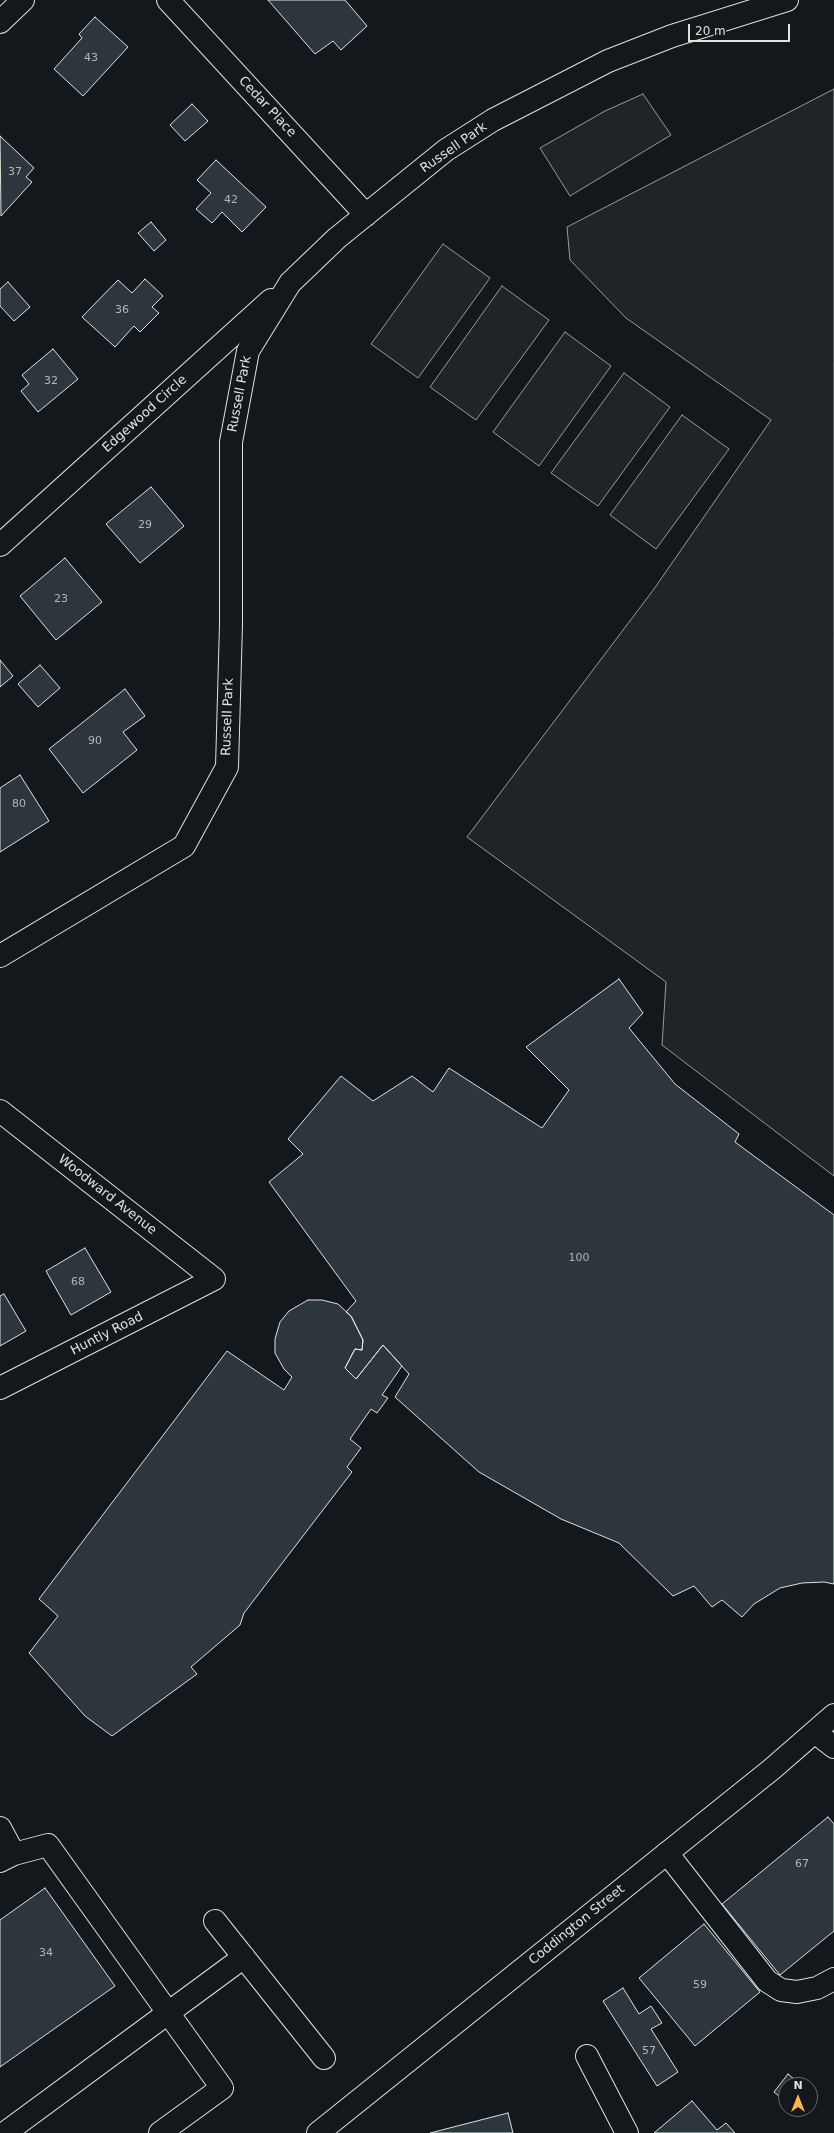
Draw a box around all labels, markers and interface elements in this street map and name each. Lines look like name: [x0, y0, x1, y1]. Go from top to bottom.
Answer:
scale bar: [690, 16, 792, 42]
text: 20 m: [695, 24, 726, 38]
house number: 43: [84, 51, 98, 65]
street label: Cedar Place: [235, 73, 299, 141]
street label: Russell Park: [418, 119, 490, 177]
house number: 37: [8, 165, 22, 179]
house number: 42: [224, 193, 238, 207]
house number: 36: [115, 303, 129, 317]
street label: Russell Park: [225, 354, 255, 434]
street label: Edgewood Circle: [100, 372, 190, 456]
house number: 32: [44, 374, 58, 388]
house number: 29: [138, 518, 152, 532]
house number: 23: [54, 592, 68, 606]
street label: Russell Park: [219, 678, 237, 756]
house number: 90: [88, 734, 102, 748]
house number: 80: [12, 797, 26, 811]
street label: Woodward Avenue: [55, 1152, 159, 1238]
house number: 100: [569, 1251, 589, 1265]
house number: 68: [71, 1275, 85, 1289]
street label: Huntly Road: [68, 1309, 146, 1359]
house number: 67: [795, 1857, 809, 1871]
street label: Coddington Street: [526, 1882, 628, 1968]
house number: 34: [39, 1946, 53, 1960]
house number: 59: [693, 1978, 707, 1992]
house number: 57: [642, 2044, 656, 2058]
north arrow: [778, 2077, 818, 2117]
text: N: [793, 2079, 803, 2092]

